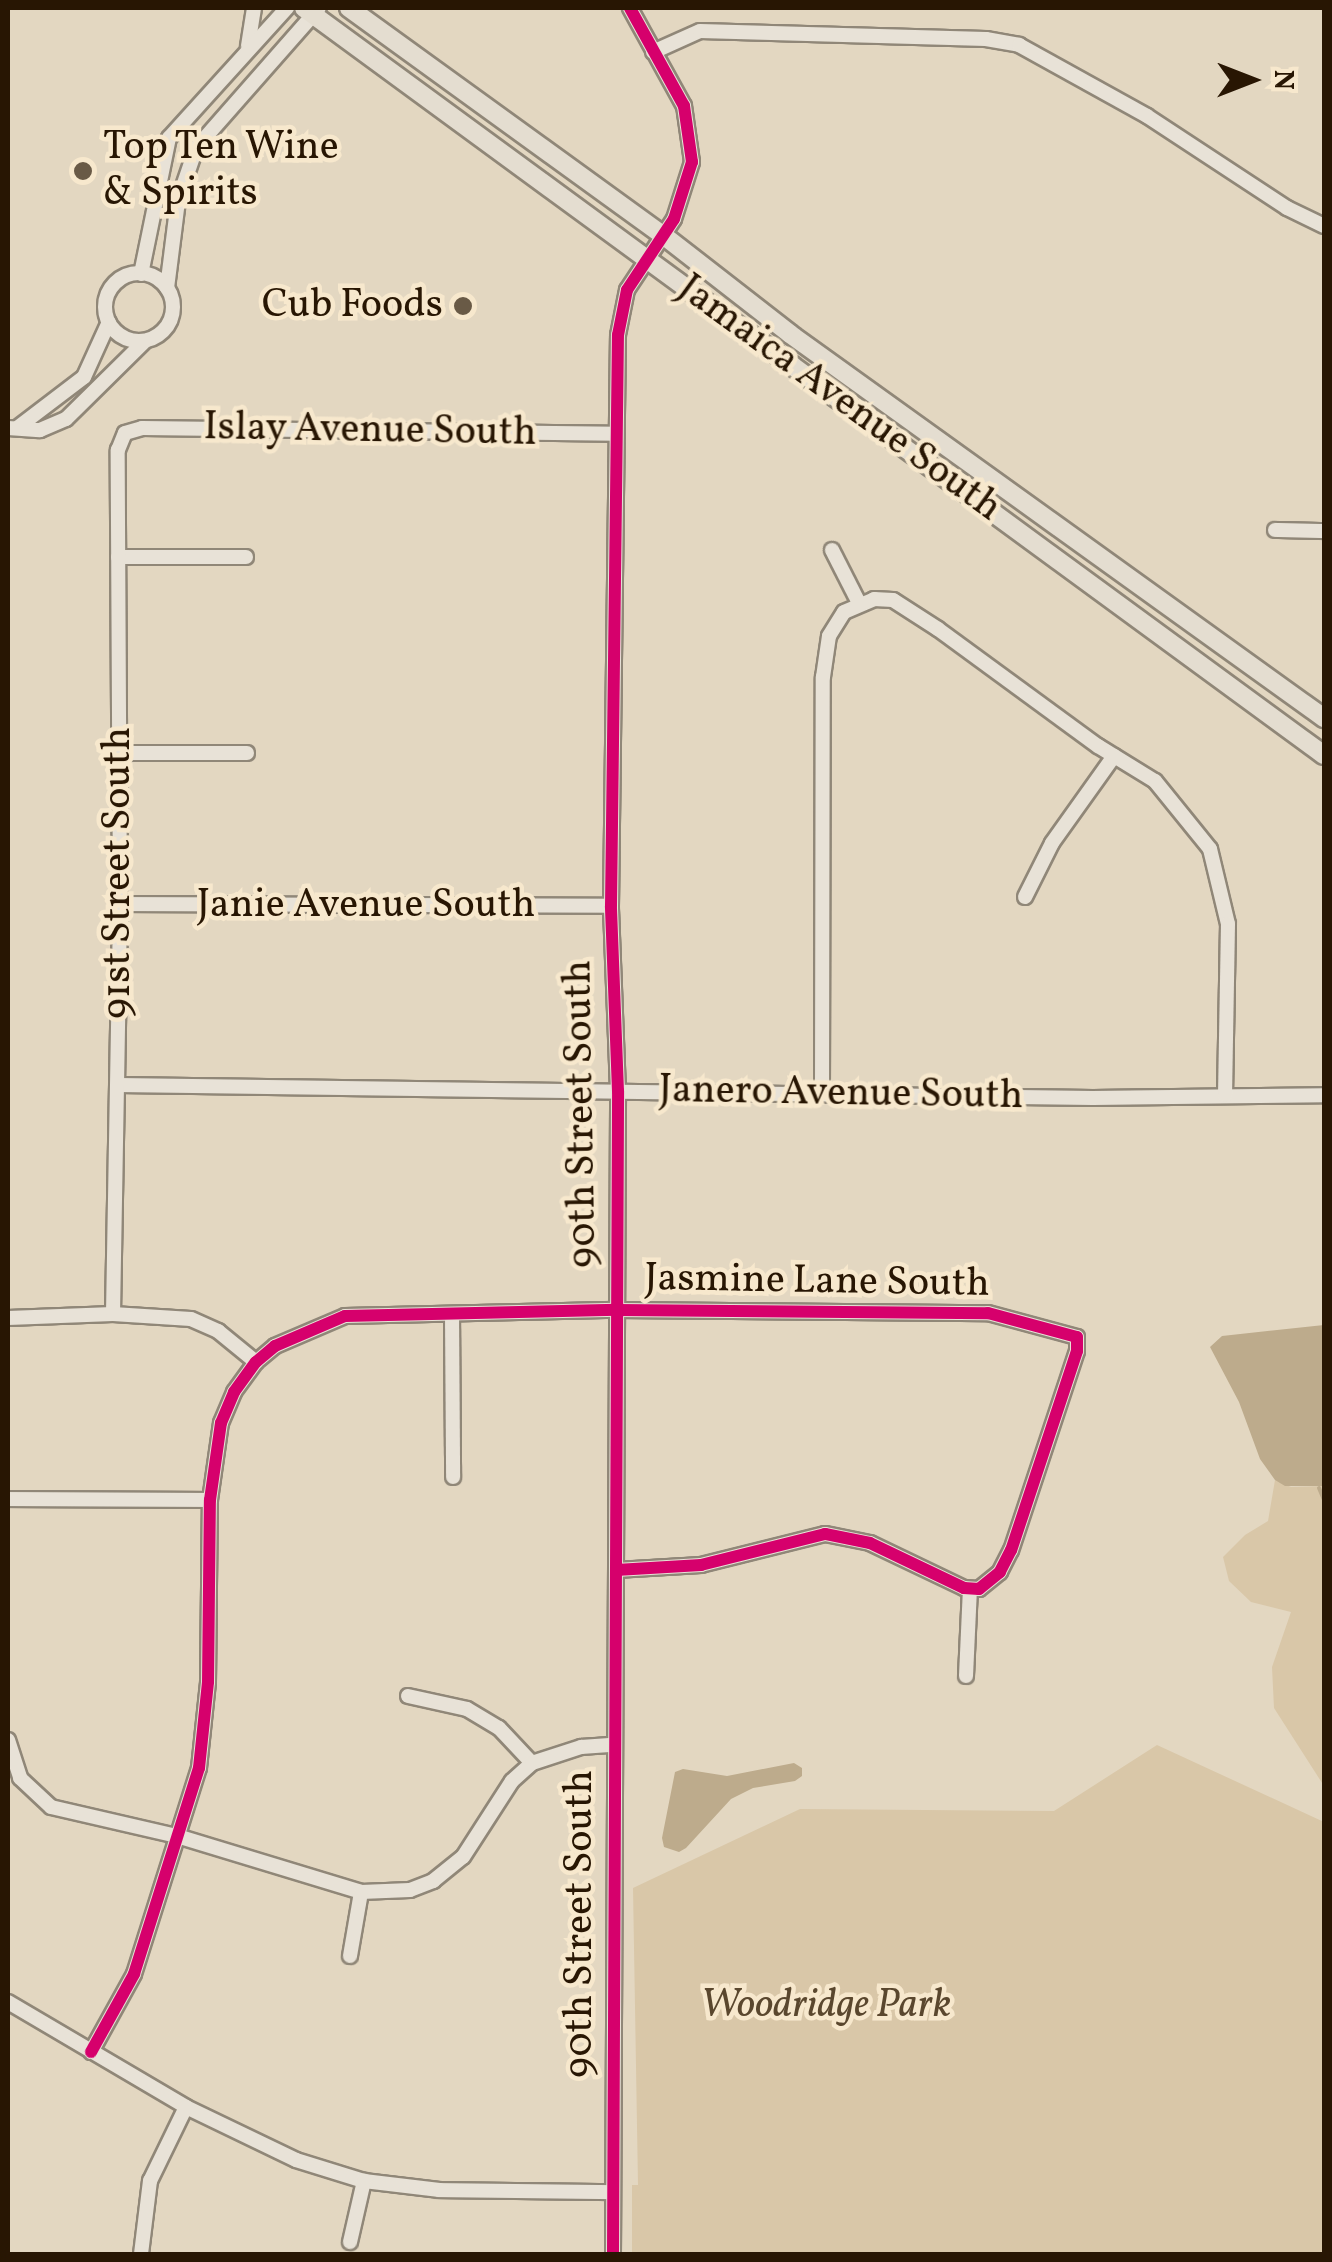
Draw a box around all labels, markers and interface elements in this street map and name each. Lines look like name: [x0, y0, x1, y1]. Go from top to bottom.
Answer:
north arrow: [1202, 30, 1302, 130]
text: N: [1263, 70, 1302, 90]
place label: Top Ten Wine & Spirits: [103, 124, 341, 218]
marker: Top Ten Wine & Spirits: [72, 160, 94, 182]
street label: Jamaica Avenue South: [668, 265, 1010, 533]
place label: Cub Foods: [262, 282, 443, 330]
marker: Cub Foods: [452, 295, 474, 317]
street label: Islay Avenue South: [202, 404, 538, 458]
street label: 91st Street South: [95, 727, 143, 1019]
street label: Janie Avenue South: [197, 882, 535, 930]
street label: 90th Street South: [555, 960, 609, 1268]
street label: Janero Avenue South: [658, 1067, 1024, 1121]
street label: Jasmine Lane South: [644, 1255, 990, 1309]
street label: 90th Street South: [557, 1770, 605, 2078]
park label: Woodridge Park: [701, 1982, 951, 2030]

